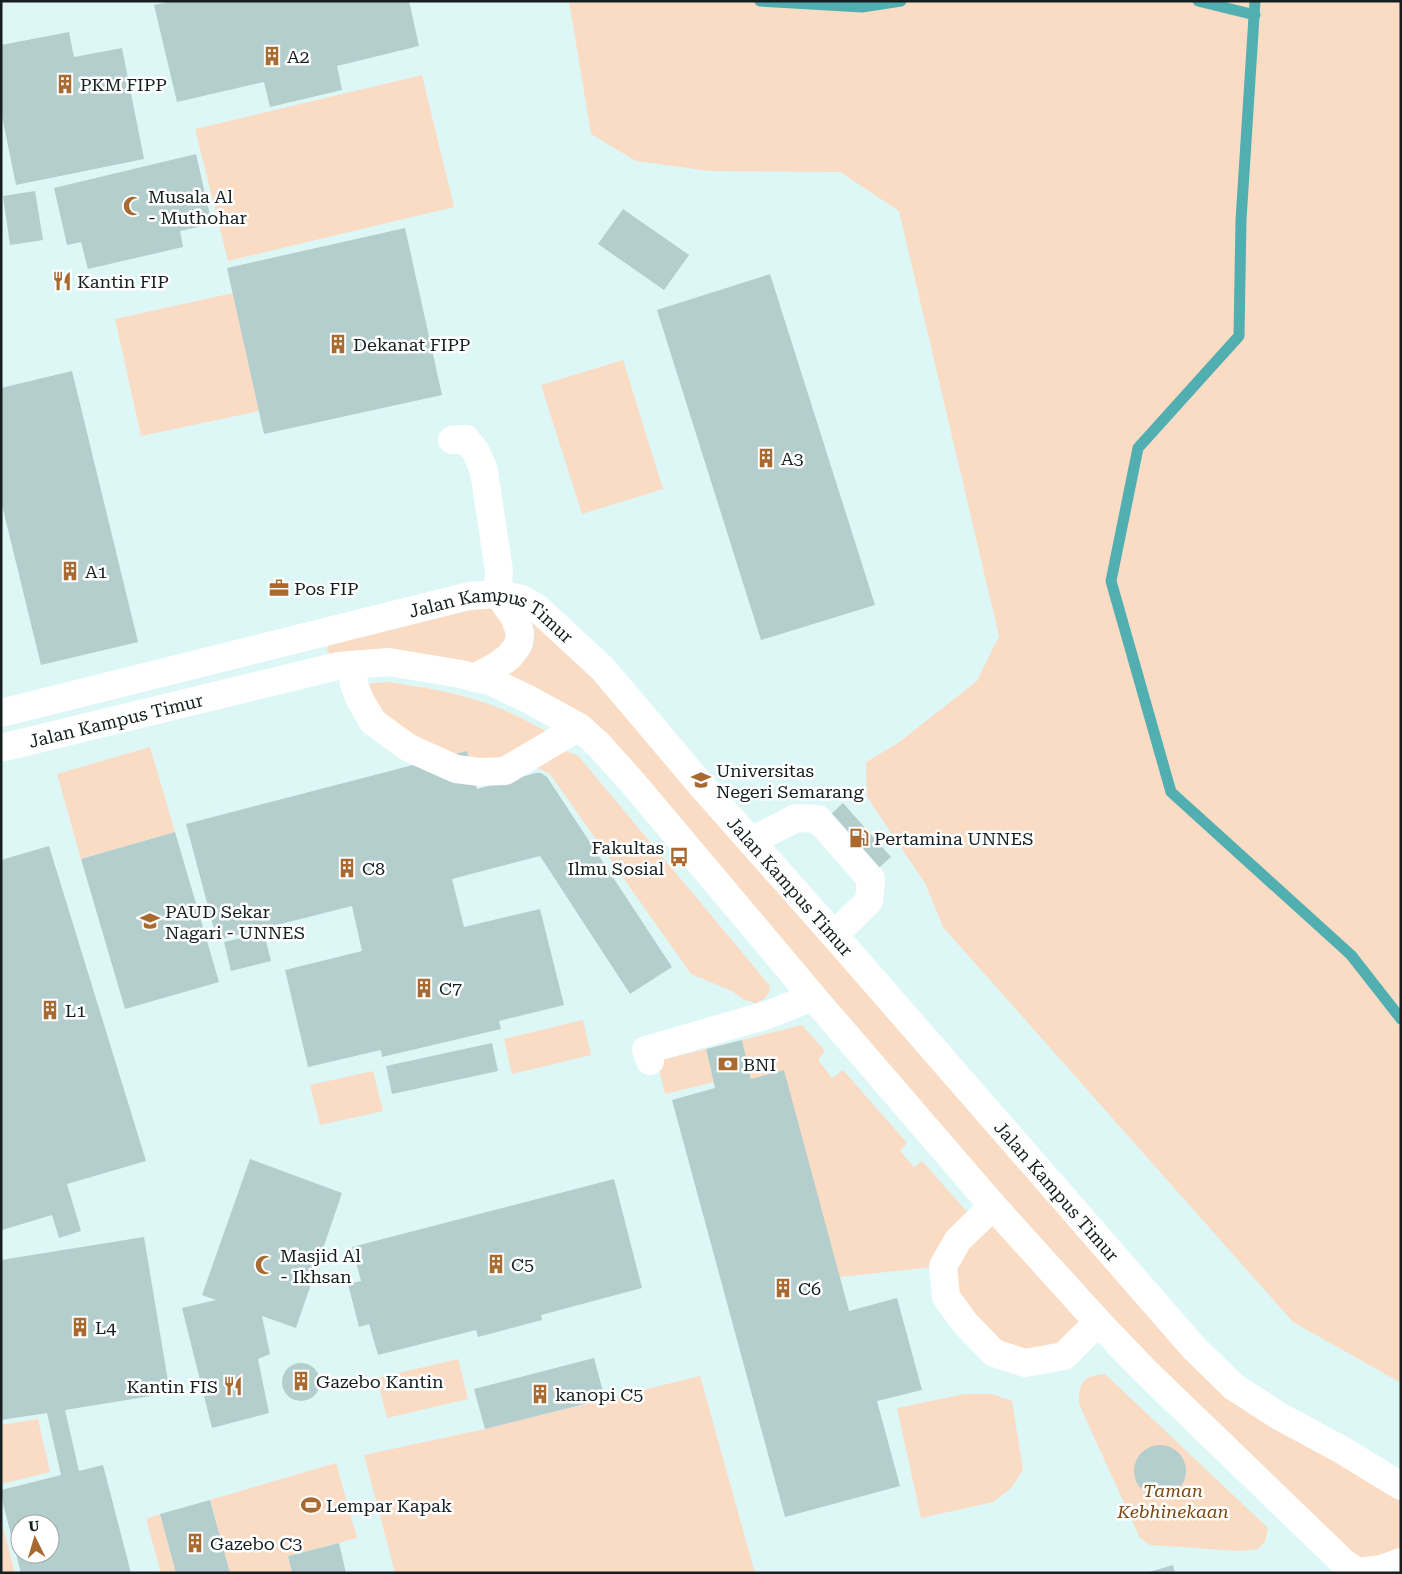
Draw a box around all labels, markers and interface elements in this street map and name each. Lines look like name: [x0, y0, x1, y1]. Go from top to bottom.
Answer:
building icon: A2: [261, 45, 283, 67]
place label: A2: [287, 46, 310, 67]
building icon: PKM FIPP: [54, 73, 76, 95]
place label: PKM FIPP: [80, 74, 167, 95]
place label: Musala Al - Muthohar: [148, 186, 247, 228]
mosque icon: Musala Al - Muthohar: [122, 195, 144, 217]
restaurant icon: Kantin FIP: [51, 270, 73, 292]
place label: Kantin FIP: [77, 271, 169, 292]
building icon: Dekanat FIPP: [327, 333, 349, 355]
place label: Dekanat FIPP: [353, 334, 470, 355]
building icon: A3: [755, 447, 777, 469]
place label: A3: [781, 448, 804, 469]
building icon: A1: [59, 560, 81, 582]
place label: A1: [85, 561, 108, 582]
office icon: Pos FIP: [268, 577, 290, 599]
place label: Pos FIP: [294, 578, 359, 599]
street label: Jalan Kampus Timur: [406, 584, 578, 647]
street label: Jalan Kampus Timur: [26, 689, 205, 751]
place label: Universitas Negeri Semarang: [716, 760, 864, 802]
school or university icon: Universitas Negeri Semarang: [690, 769, 712, 791]
street label: Jalan Kampus Timur: [723, 812, 858, 960]
fuel station icon: Pertamina UNNES: [848, 827, 870, 849]
place label: Pertamina UNNES: [874, 828, 1033, 849]
place label: Fakultas Ilmu Sosial: [568, 837, 664, 879]
bus stop icon: Fakultas Ilmu Sosial: [668, 846, 690, 868]
building icon: C8: [336, 857, 358, 879]
place label: C8: [362, 858, 385, 879]
place label: PAUD Sekar Nagari - UNNES: [165, 901, 305, 943]
school or university icon: PAUD Sekar Nagari - UNNES: [139, 910, 161, 932]
building icon: C7: [413, 977, 435, 999]
place label: C7: [439, 978, 462, 999]
building icon: L1: [39, 999, 61, 1021]
place label: L1: [65, 1000, 86, 1021]
bank icon: BNI: [717, 1053, 739, 1075]
place label: BNI: [743, 1054, 776, 1075]
street label: Jalan Kampus Timur: [990, 1116, 1124, 1265]
place label: Masjid Al - Ikhsan: [280, 1245, 361, 1287]
building icon: C5: [485, 1253, 507, 1275]
mosque icon: Masjid Al - Ikhsan: [254, 1254, 276, 1276]
place label: C5: [511, 1254, 534, 1275]
building icon: C6: [772, 1277, 794, 1299]
place label: C6: [798, 1278, 821, 1299]
building icon: L4: [69, 1316, 91, 1338]
place label: L4: [95, 1317, 116, 1338]
building icon: Gazebo Kantin: [290, 1370, 312, 1392]
place label: Gazebo Kantin: [316, 1371, 444, 1392]
restaurant icon: Kantin FIS: [222, 1375, 244, 1397]
place label: Kantin FIS: [126, 1376, 218, 1397]
building icon: kanopi C5: [529, 1383, 551, 1405]
place label: kanopi C5: [555, 1384, 643, 1405]
park label: Taman Kebhinekaan: [1116, 1480, 1229, 1522]
sports icon: Lempar Kapak: [300, 1494, 322, 1516]
place label: Lempar Kapak: [326, 1495, 452, 1516]
north arrow: [10, 1514, 60, 1564]
text: U: [28, 1518, 40, 1534]
building icon: Gazebo C3: [184, 1532, 206, 1554]
place label: Gazebo C3: [210, 1533, 302, 1554]

